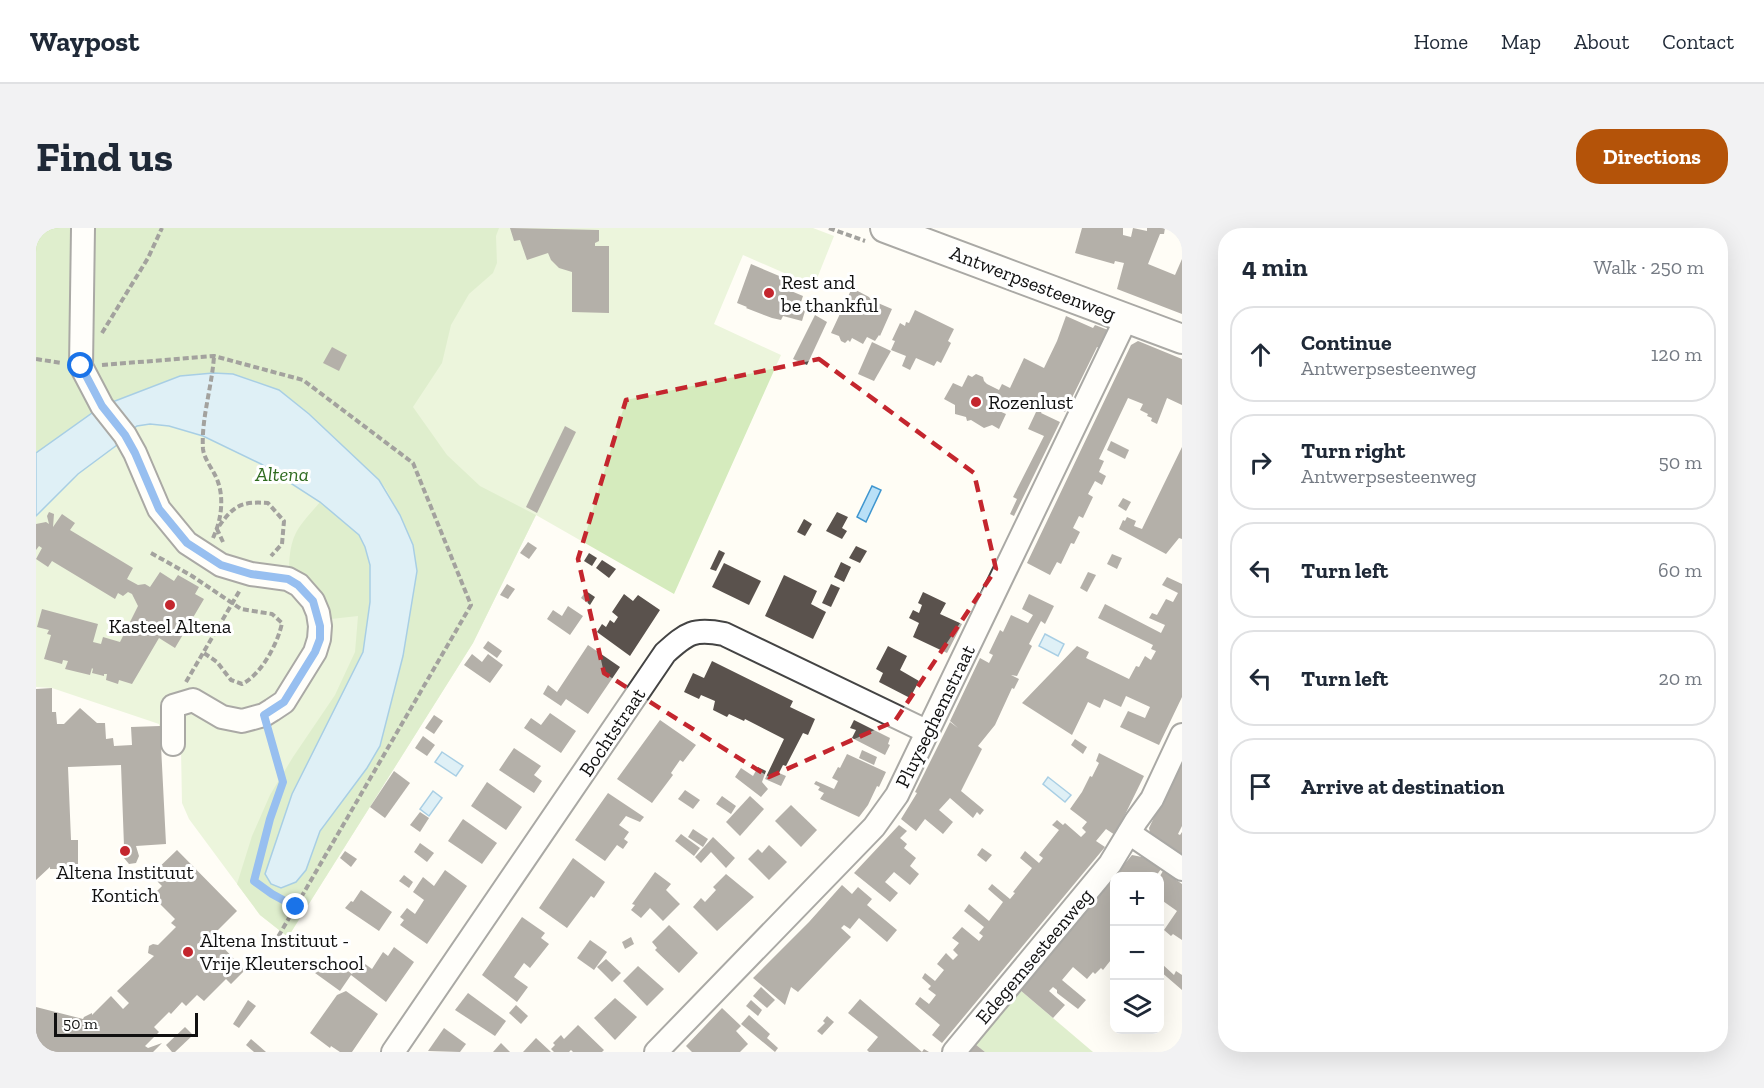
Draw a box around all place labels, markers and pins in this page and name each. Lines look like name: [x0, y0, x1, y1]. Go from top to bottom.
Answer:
place label: Rest and be thankful: [780, 270, 879, 317]
marker: Rest and be thankful: [762, 286, 776, 300]
place label: Rozenlust: [988, 390, 1074, 414]
marker: Rozenlust: [969, 395, 983, 409]
marker: Kasteel Altena: [163, 598, 177, 612]
place label: Kasteel Altena: [109, 614, 232, 638]
marker: Altena Instituut Kontich: [118, 844, 132, 858]
place label: Altena Instituut Kontich: [56, 860, 194, 907]
place label: Altena Instituut - Vrije Kleuterschool: [199, 928, 364, 975]
marker: Altena Instituut - Vrije Kleuterschool: [181, 945, 195, 959]

